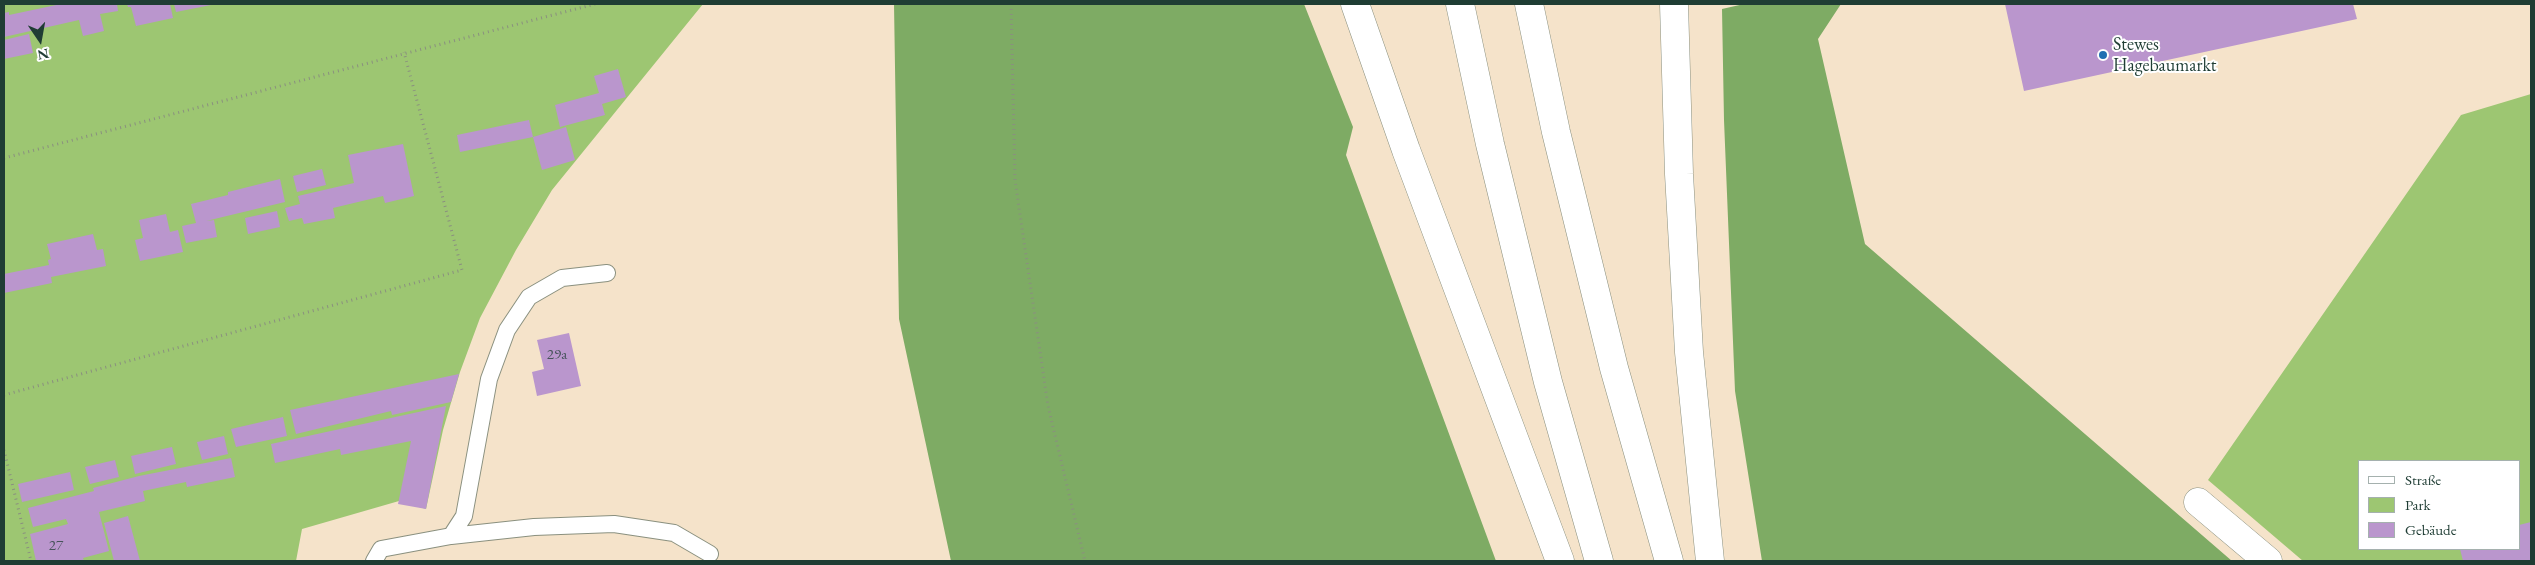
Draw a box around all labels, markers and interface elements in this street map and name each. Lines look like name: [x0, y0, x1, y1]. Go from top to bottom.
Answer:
north arrow: [15, 15, 65, 65]
place label: Stewes Hagebaumarkt: [2113, 34, 2216, 76]
text: N: [36, 45, 51, 65]
marker: Stewes Hagebaumarkt: [2097, 49, 2109, 61]
house number: 29a: [547, 346, 567, 364]
legend: [2358, 460, 2520, 550]
text: Straße: [2405, 470, 2441, 489]
text: Park: [2405, 495, 2431, 514]
text: Gebäude: [2405, 520, 2457, 539]
house number: 27: [49, 537, 63, 555]

